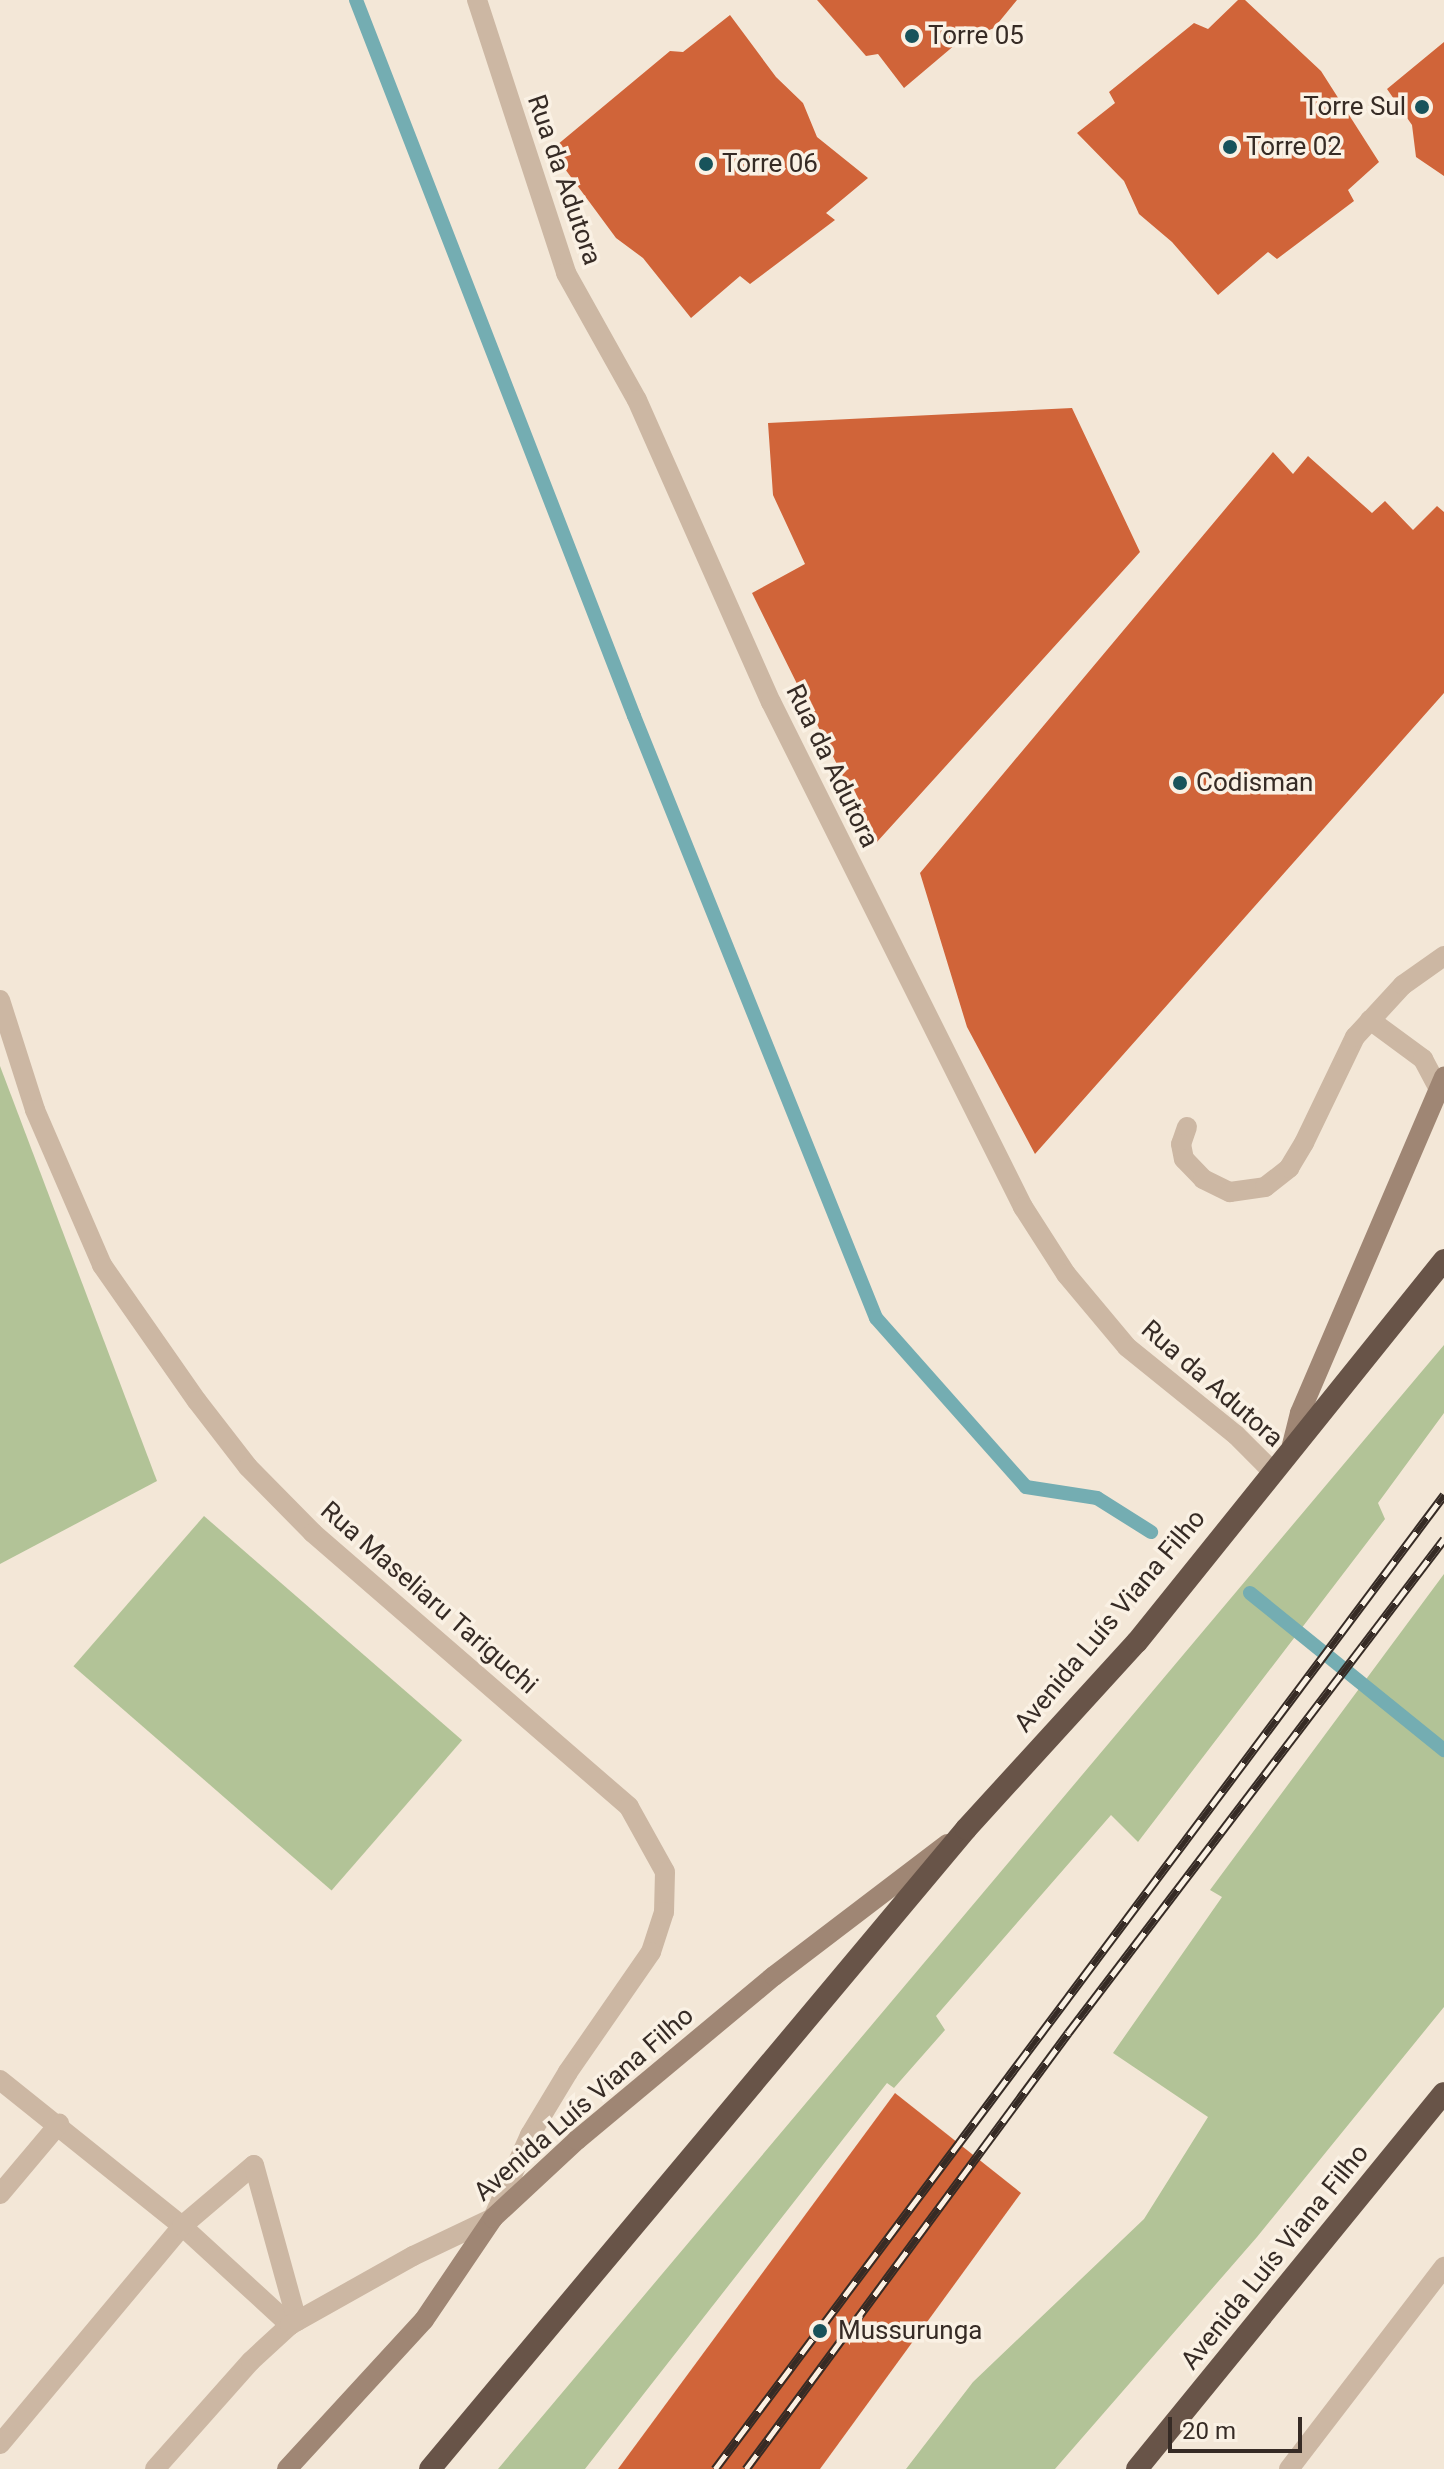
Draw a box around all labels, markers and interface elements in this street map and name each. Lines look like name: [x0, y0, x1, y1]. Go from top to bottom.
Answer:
place label: Torre 05: [928, 20, 1024, 52]
marker: Torre 05: [903, 27, 921, 45]
street label: Rua da Adutora: [520, 91, 608, 269]
place label: Torre Sul: [1303, 91, 1406, 123]
marker: Torre Sul: [1413, 98, 1431, 116]
place label: Torre 02: [1246, 131, 1342, 163]
marker: Torre 02: [1221, 138, 1239, 156]
place label: Torre 06: [722, 148, 818, 180]
marker: Torre 06: [697, 155, 715, 173]
street label: Rua da Adutora: [779, 679, 885, 853]
place label: Codisman: [1196, 767, 1313, 799]
marker: Codisman: [1171, 774, 1189, 792]
street label: Rua da Adutora: [1135, 1314, 1289, 1454]
street label: Rua Maseliaru Tariguchi: [314, 1495, 544, 1701]
street label: Avenida Luís Viana Filho: [1008, 1503, 1212, 1739]
street label: Avenida Luís Viana Filho: [468, 2000, 700, 2208]
street label: Avenida Luís Viana Filho: [1175, 2138, 1375, 2376]
place label: Mussurunga: [838, 2315, 982, 2347]
marker: Mussurunga: [809, 2320, 831, 2342]
scale bar: [1172, 2401, 1306, 2451]
text: 20 m: [1182, 2417, 1236, 2445]

